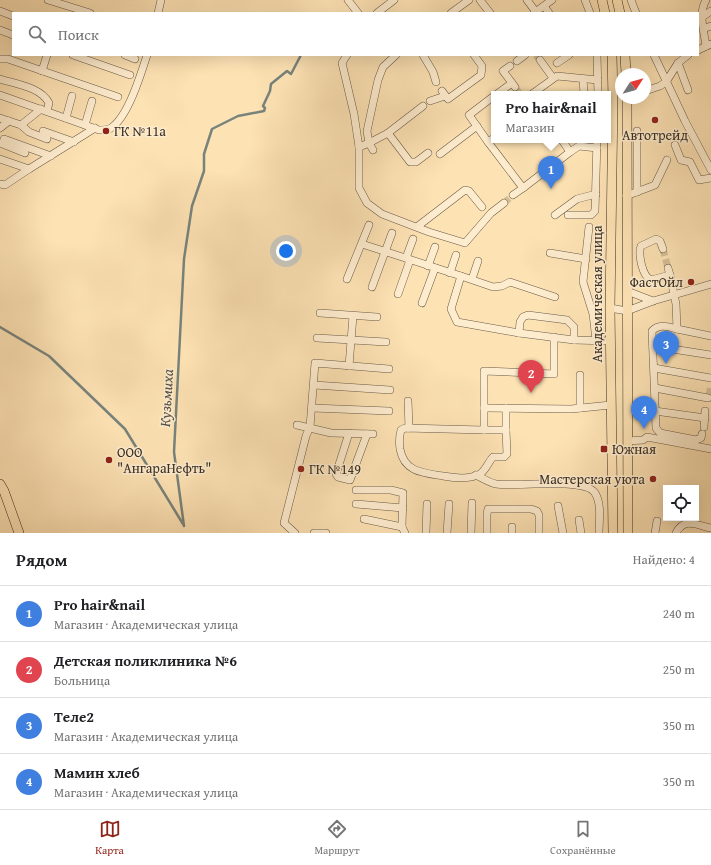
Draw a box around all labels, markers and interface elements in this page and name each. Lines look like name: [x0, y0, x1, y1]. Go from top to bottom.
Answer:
search box: [12, 12, 699, 56]
icon: search: [26, 23, 48, 45]
text: Поиск: [58, 24, 99, 45]
north arrow: [615, 68, 651, 104]
popup: [491, 91, 611, 143]
text: Pro hair&nail: [505, 97, 597, 118]
marker: Автотрейд: [650, 115, 660, 125]
text: Магазин: [505, 118, 554, 137]
place label: ГК №11а: [114, 121, 166, 141]
place label: Автотрейд: [622, 125, 688, 145]
marker: ГК №11а: [101, 126, 111, 136]
pin: 1: [538, 156, 564, 189]
street label: Академическая улица: [587, 225, 607, 363]
your location: [276, 241, 296, 261]
place label: ФастОйл: [630, 272, 683, 292]
marker: ФастОйл: [686, 277, 696, 287]
pin: 3: [653, 331, 679, 364]
pin: 2: [518, 360, 544, 393]
water label: Кузьмиха: [154, 368, 178, 428]
pin: 4: [631, 396, 657, 429]
place label: Южная: [612, 439, 656, 459]
place label: ООО "АнгараНефть": [117, 442, 211, 478]
marker: Южная: [599, 444, 609, 454]
marker: ООО "АнгараНефть": [104, 455, 114, 465]
place label: ГК №149: [309, 459, 361, 479]
marker: ГК №149: [296, 464, 306, 474]
place label: Мастерская уюта: [539, 469, 645, 489]
marker: Мастерская уюта: [648, 474, 658, 484]
map controls: [663, 485, 699, 521]
button: locate: [663, 485, 699, 521]
text: Рядом: [16, 547, 67, 572]
text: Найдено: 4: [633, 550, 695, 569]
text: Pro hair&nail: [54, 594, 145, 615]
text: 1: [26, 604, 32, 623]
text: 240 m: [663, 604, 695, 623]
text: Магазин · Академическая улица: [54, 615, 238, 634]
text: Детская поликлиника №6: [54, 650, 237, 671]
text: 2: [26, 660, 32, 679]
text: 250 m: [663, 660, 695, 679]
text: Больница: [54, 671, 110, 690]
text: Теле2: [54, 706, 94, 727]
text: 3: [26, 716, 32, 735]
text: 350 m: [663, 716, 695, 735]
text: Магазин · Академическая улица: [54, 727, 238, 746]
text: Мамин хлеб: [54, 762, 140, 783]
text: 4: [26, 772, 32, 791]
text: 350 m: [663, 772, 695, 791]
text: Магазин · Академическая улица: [54, 783, 238, 802]
tab: Карта: [95, 818, 124, 858]
tab: Маршрут: [314, 818, 359, 858]
tab: Сохранённые: [550, 818, 616, 858]

